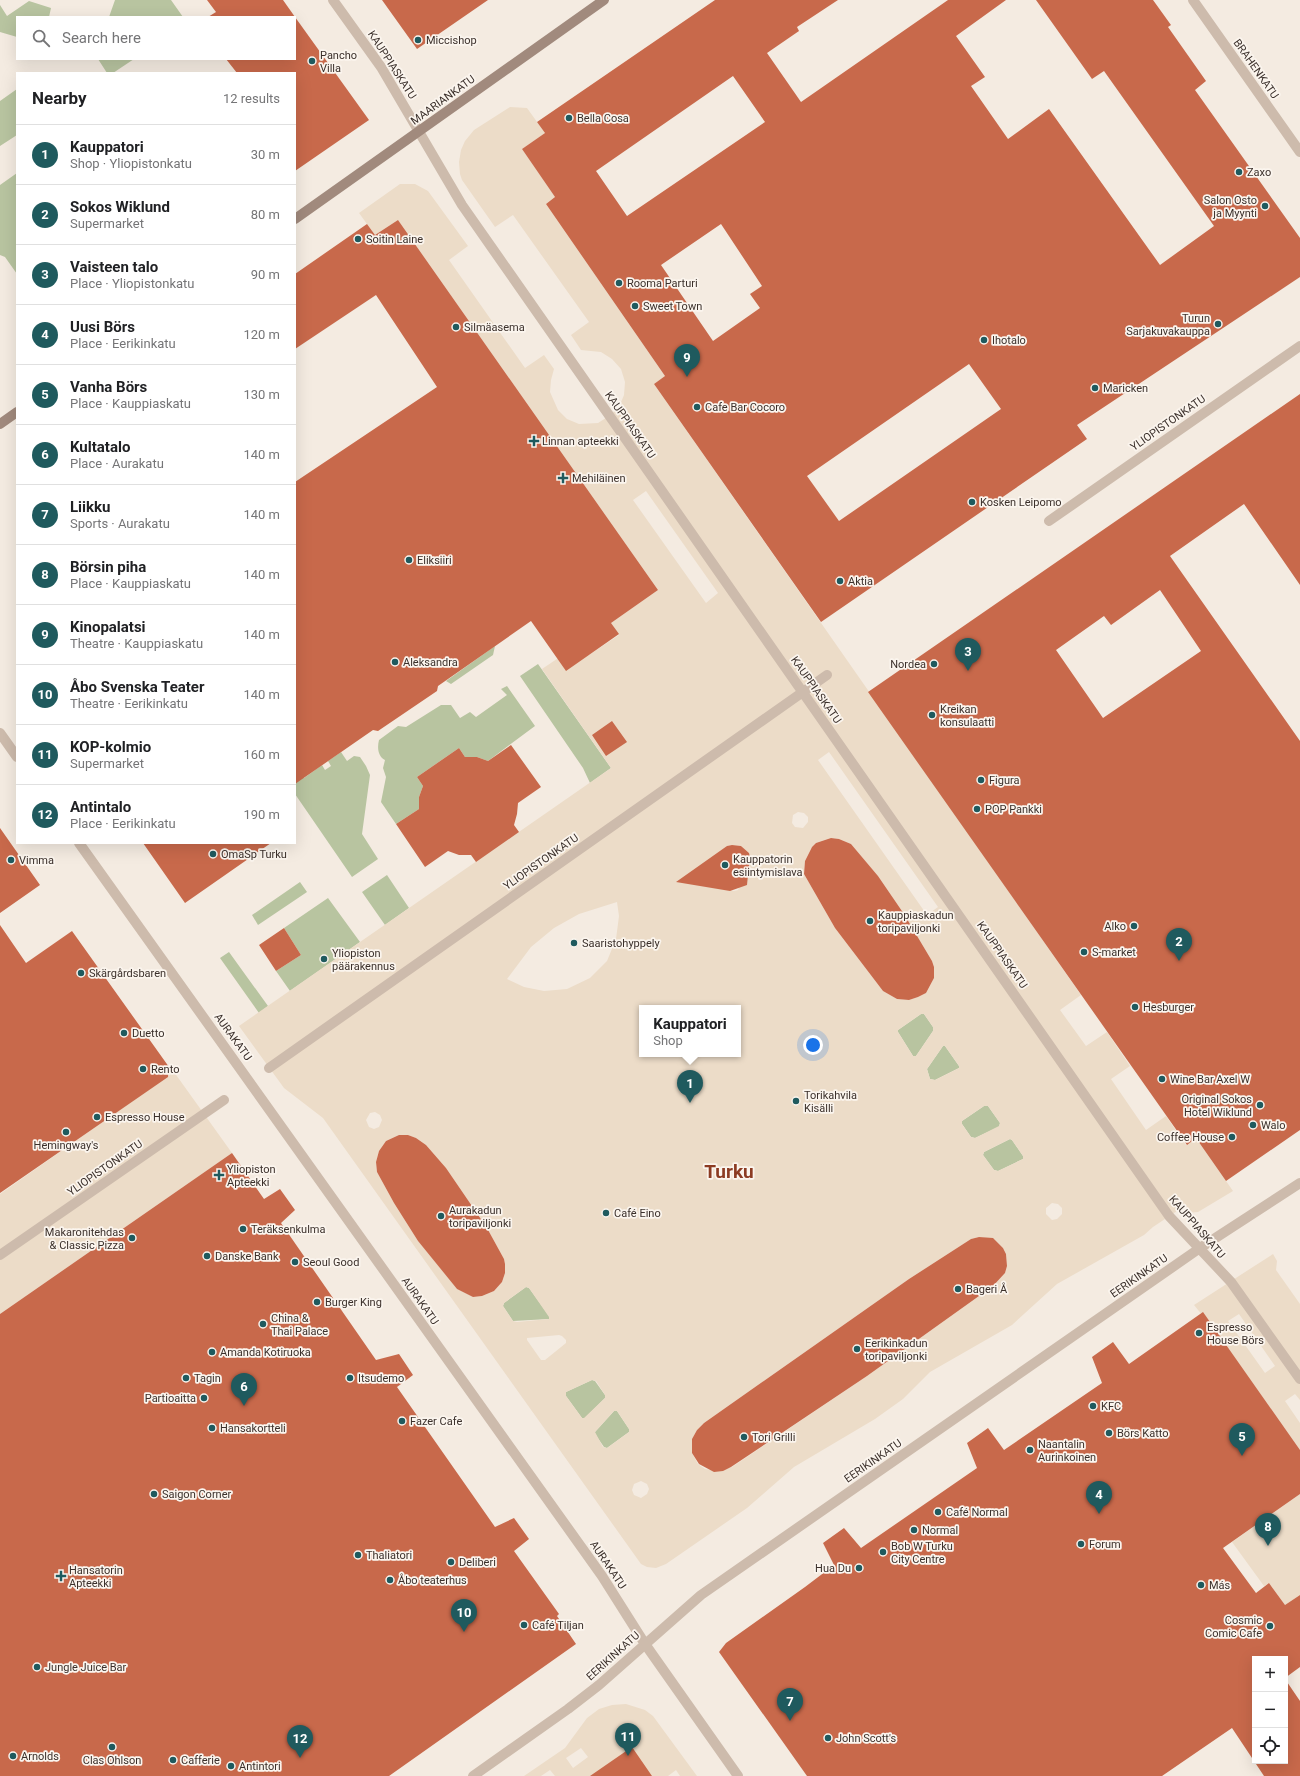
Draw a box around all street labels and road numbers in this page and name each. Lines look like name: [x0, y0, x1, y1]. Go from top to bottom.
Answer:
street label: KAUPPIASKATU: [365, 28, 419, 102]
street label: BRAHENKATU: [1231, 37, 1281, 101]
street label: MAARIANKATU: [408, 72, 478, 128]
street label: KAUPPIASKATU: [602, 389, 658, 461]
street label: YLIOPISTONKATU: [1128, 392, 1208, 454]
street label: KAUPPIASKATU: [788, 654, 844, 726]
street label: YLIOPISTONKATU: [501, 831, 581, 893]
street label: KAUPPIASKATU: [974, 919, 1030, 991]
street label: AURAKATU: [211, 1011, 255, 1063]
street label: YLIOPISTONKATU: [65, 1137, 145, 1199]
street label: KAUPPIASKATU: [1166, 1193, 1228, 1261]
street label: EERIKINKATU: [1108, 1251, 1170, 1301]
street label: AURAKATU: [399, 1275, 441, 1327]
street label: EERIKINKATU: [842, 1436, 904, 1486]
street label: AURAKATU: [587, 1538, 629, 1592]
street label: EERIKINKATU: [584, 1629, 642, 1683]

